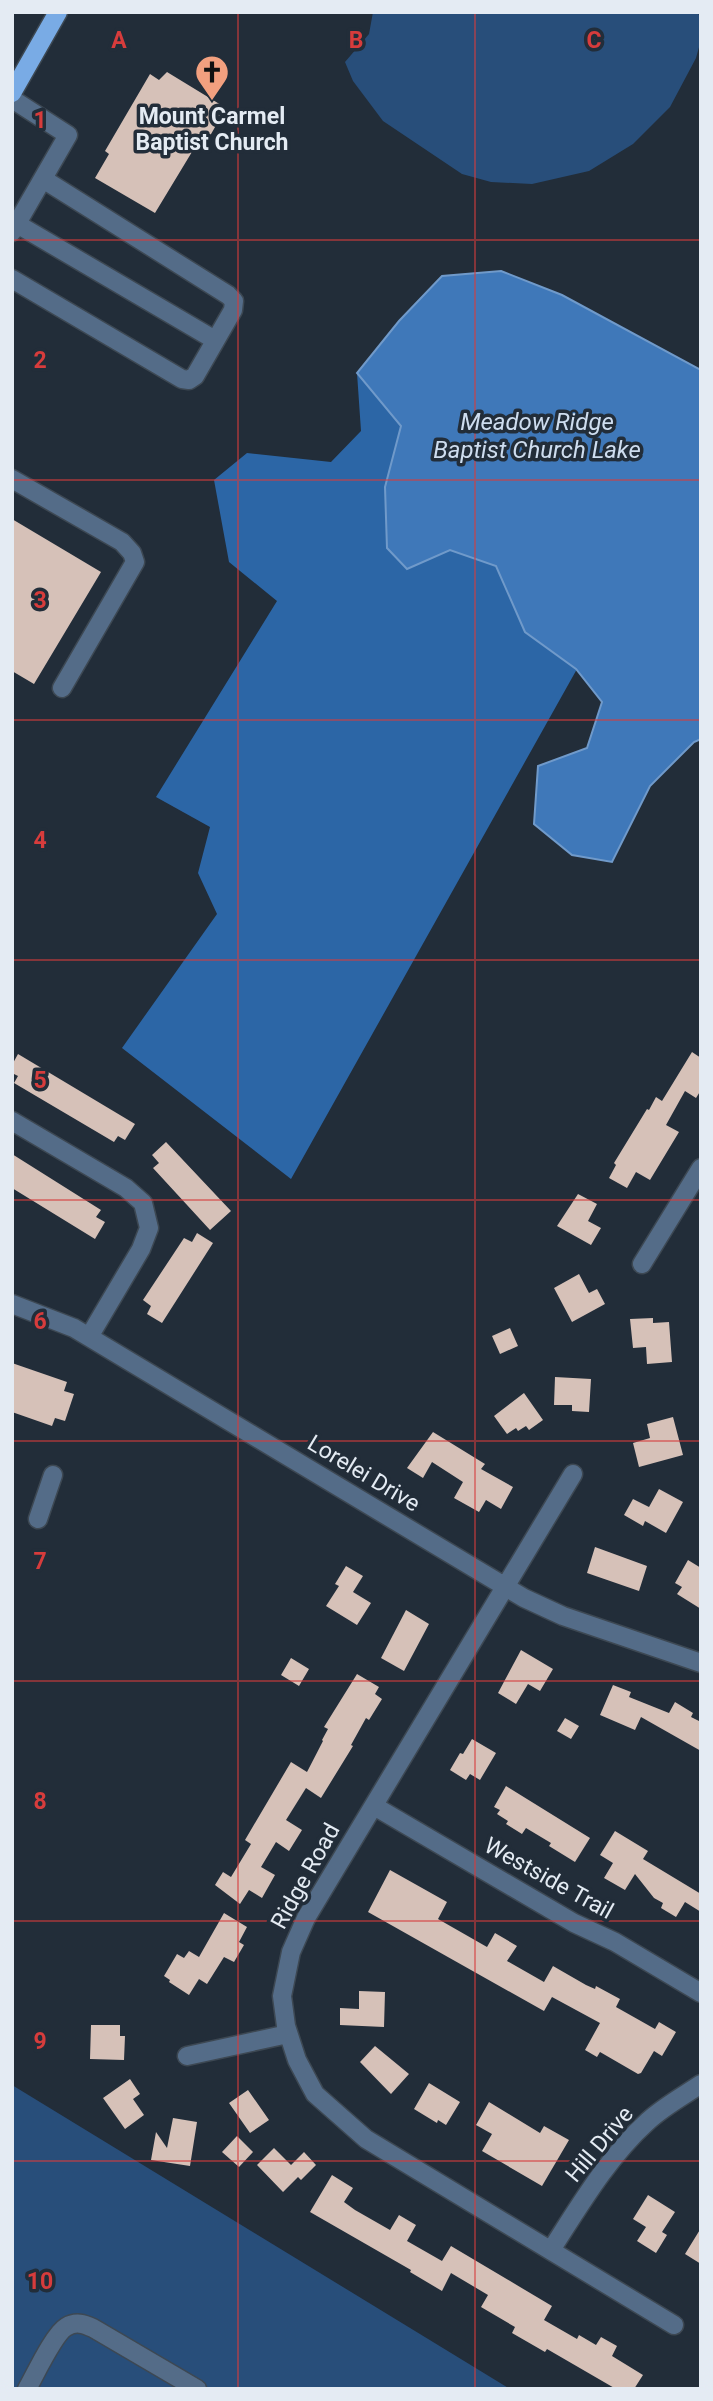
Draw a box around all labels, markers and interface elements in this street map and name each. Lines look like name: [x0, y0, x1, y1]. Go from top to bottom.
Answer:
text: A: [111, 27, 127, 54]
text: B: [349, 27, 363, 54]
text: C: [586, 27, 602, 54]
church icon: Mount Carmel Baptist Church: [193, 53, 231, 102]
place label: Mount Carmel Baptist Church: [136, 103, 289, 156]
text: 1: [33, 107, 47, 134]
text: 2: [33, 347, 47, 374]
water label: Meadow Ridge Baptist Church Lake: [433, 408, 641, 464]
text: 3: [33, 587, 47, 614]
text: 4: [33, 827, 47, 854]
text: 5: [33, 1067, 47, 1094]
text: 6: [33, 1308, 47, 1335]
street label: Lorelei Drive: [303, 1429, 425, 1517]
text: 7: [33, 1548, 47, 1575]
text: 8: [33, 1788, 47, 1815]
street label: Ridge Road: [265, 1819, 345, 1934]
street label: Westside Trail: [479, 1832, 618, 1925]
text: 9: [33, 2028, 47, 2055]
street label: Hill Drive: [560, 2101, 639, 2188]
text: 10: [27, 2268, 53, 2295]

